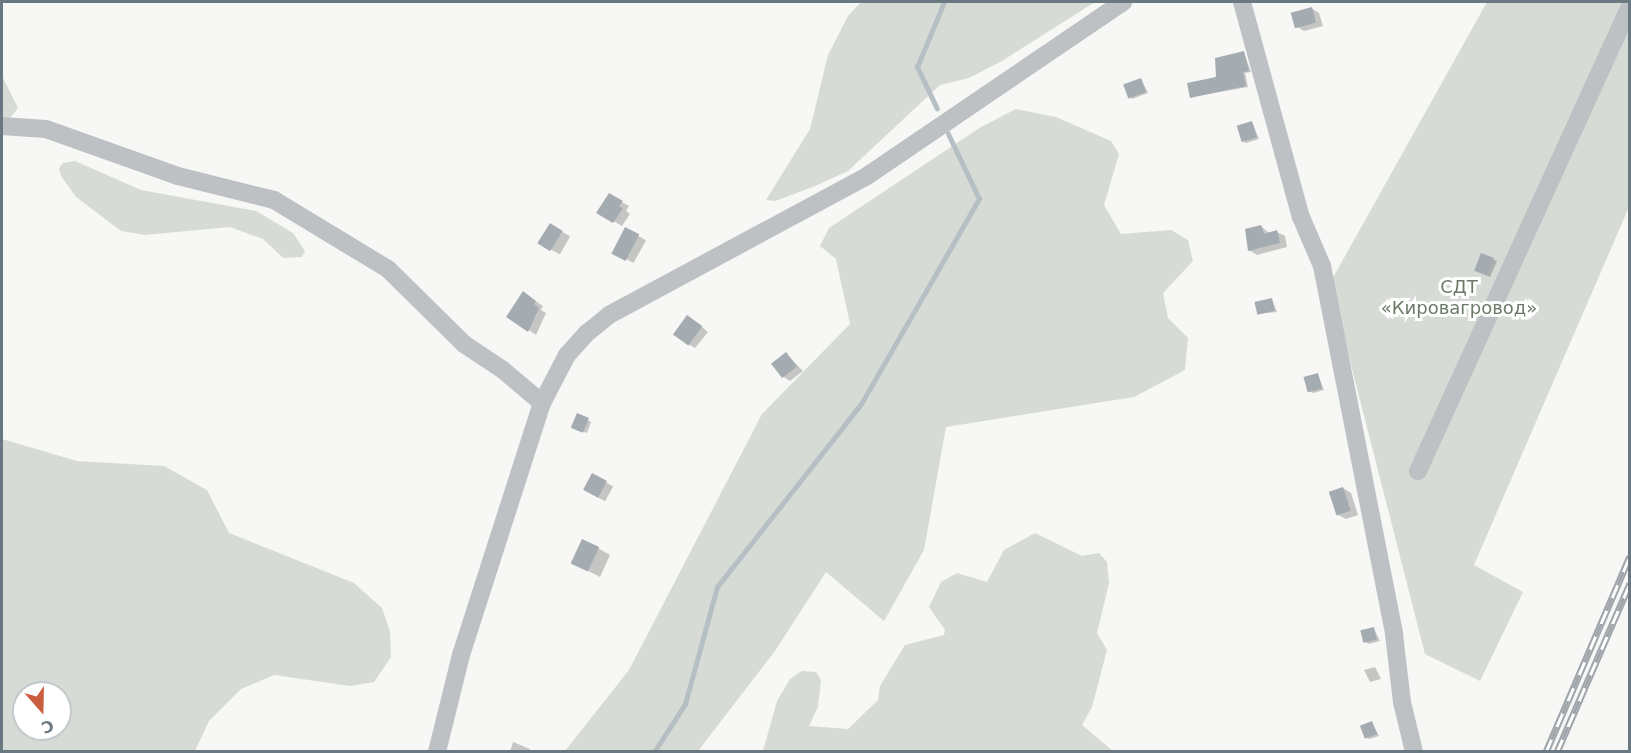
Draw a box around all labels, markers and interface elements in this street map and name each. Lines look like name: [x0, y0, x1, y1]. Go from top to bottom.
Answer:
park label: СДТ «Кировагровод»: [1381, 277, 1537, 320]
north arrow: [12, 681, 72, 741]
text: С: [39, 716, 56, 737]

